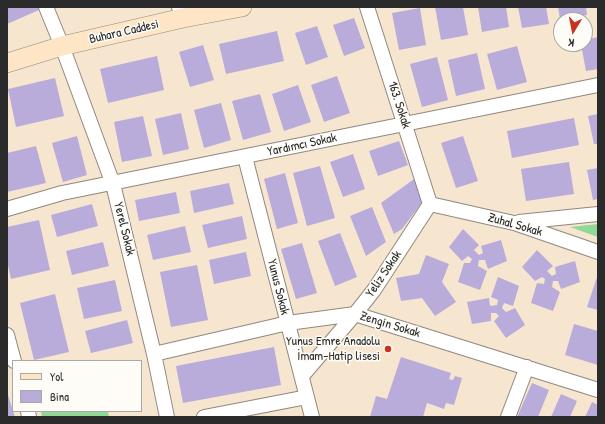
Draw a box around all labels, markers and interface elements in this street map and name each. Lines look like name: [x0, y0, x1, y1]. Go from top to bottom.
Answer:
north arrow: [553, 12, 593, 52]
street label: Buhara Caddesi: [88, 16, 160, 48]
text: K: [567, 35, 575, 50]
street label: 163. Sokak: [384, 79, 414, 131]
street label: Yardımcı Sokak: [266, 130, 338, 160]
street label: Yerel Sokak: [110, 201, 138, 257]
street label: Zuhal Sokak: [486, 210, 544, 240]
street label: Yeliz Sokak: [363, 248, 405, 300]
street label: Yunus Sokak: [264, 257, 292, 317]
street label: Zengin Sokak: [358, 308, 422, 342]
place label: Yunus Emre Anadolu İmam-Hatip lisesi: [286, 334, 380, 365]
marker: Yunus Emre Anadolu İmam-Hatip lisesi: [383, 344, 393, 354]
legend: [12, 360, 142, 412]
text: Yol: [50, 368, 63, 385]
text: Bina: [50, 388, 69, 405]

